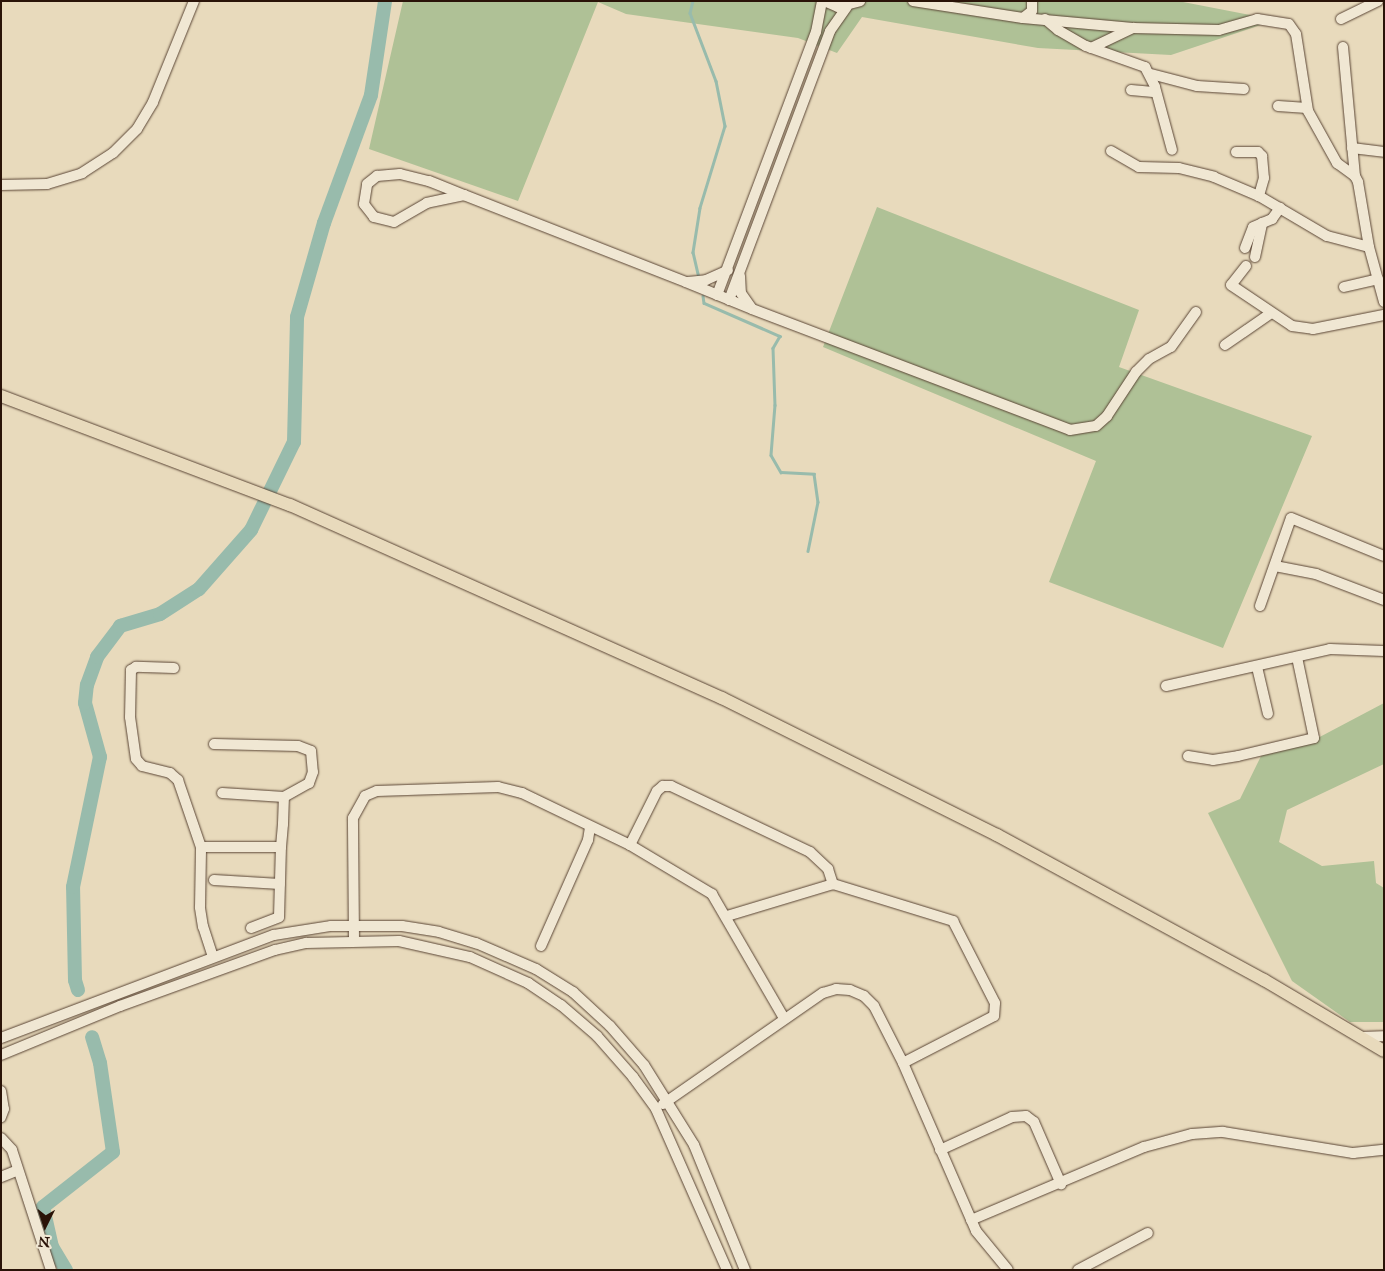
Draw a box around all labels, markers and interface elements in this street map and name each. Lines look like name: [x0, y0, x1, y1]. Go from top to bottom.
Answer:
north arrow: [20, 1201, 70, 1251]
text: N: [37, 1233, 50, 1250]

